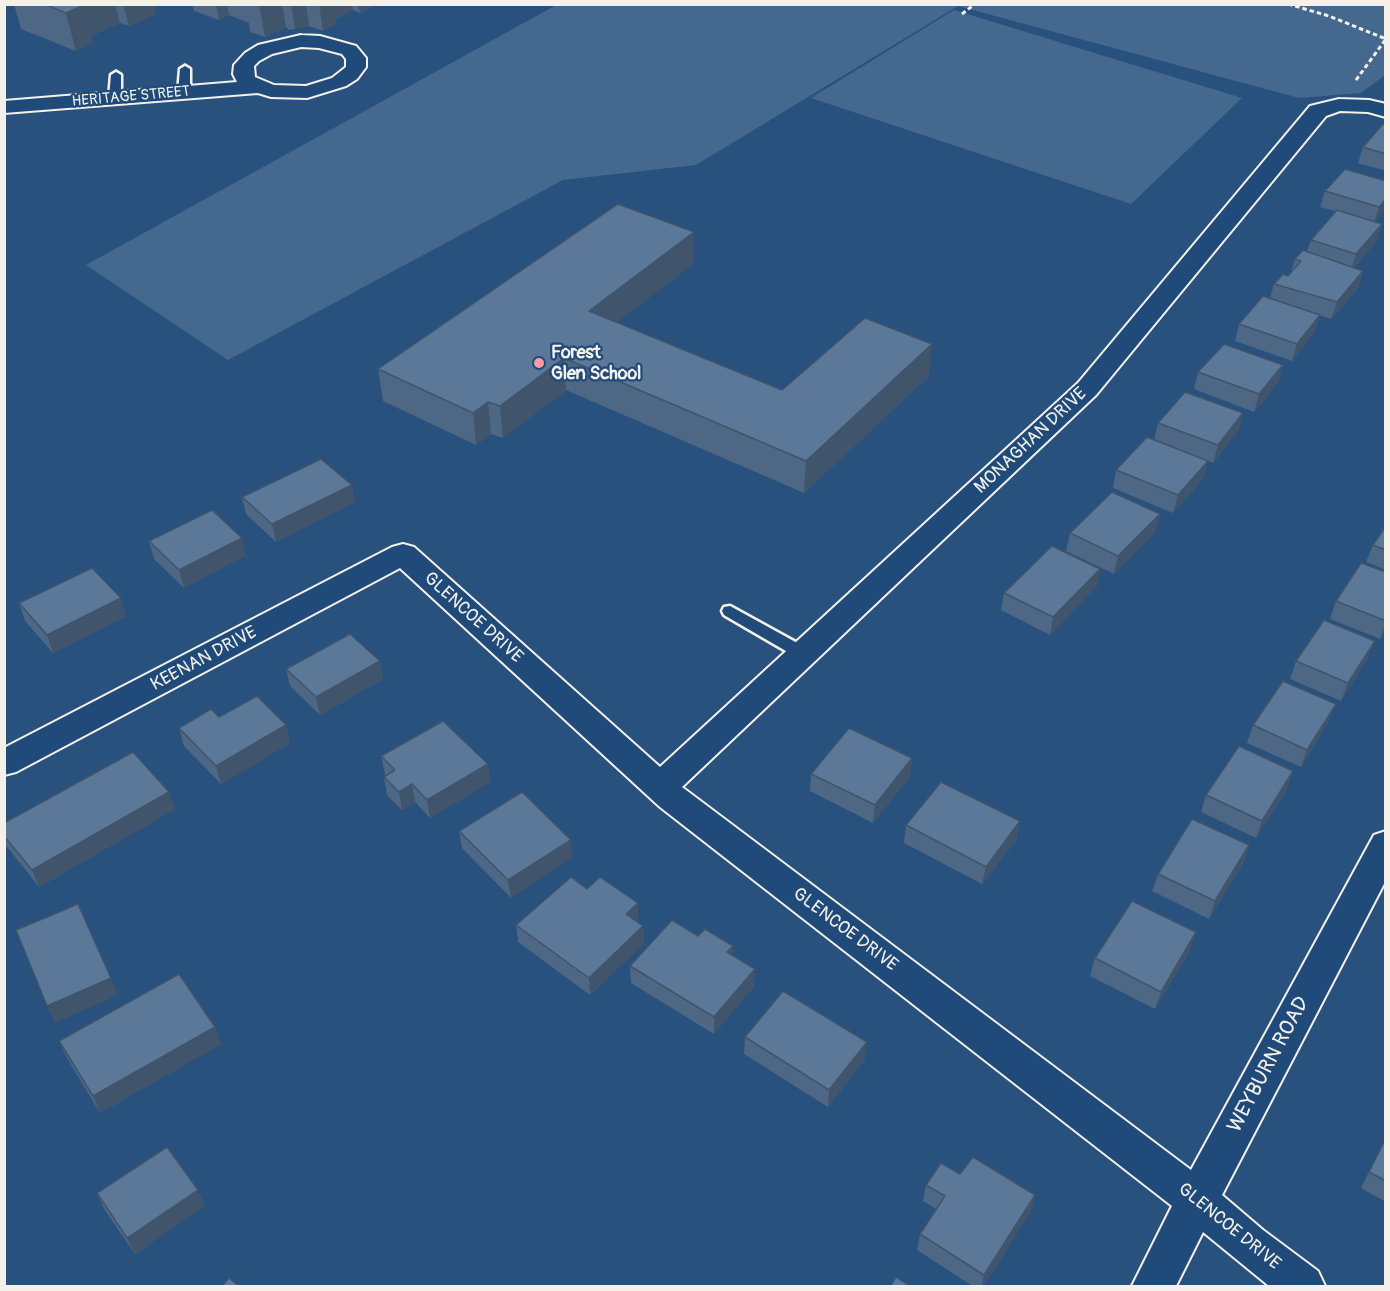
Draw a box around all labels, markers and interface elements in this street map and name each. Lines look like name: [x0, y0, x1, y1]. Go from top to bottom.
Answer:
street label: HERITAGE STREET: [71, 83, 191, 111]
place label: Forest Glen School: [551, 342, 641, 385]
marker: Forest Glen School: [532, 356, 546, 370]
street label: MONAGHAN DRIVE: [970, 383, 1092, 499]
street label: GLENCOE DRIVE: [419, 568, 527, 668]
street label: KEENAN DRIVE: [147, 622, 261, 696]
street label: GLENCOE DRIVE: [788, 883, 902, 977]
street label: WEYBURN ROAD: [1223, 993, 1315, 1137]
street label: GLENCOE DRIVE: [1173, 1179, 1285, 1275]

